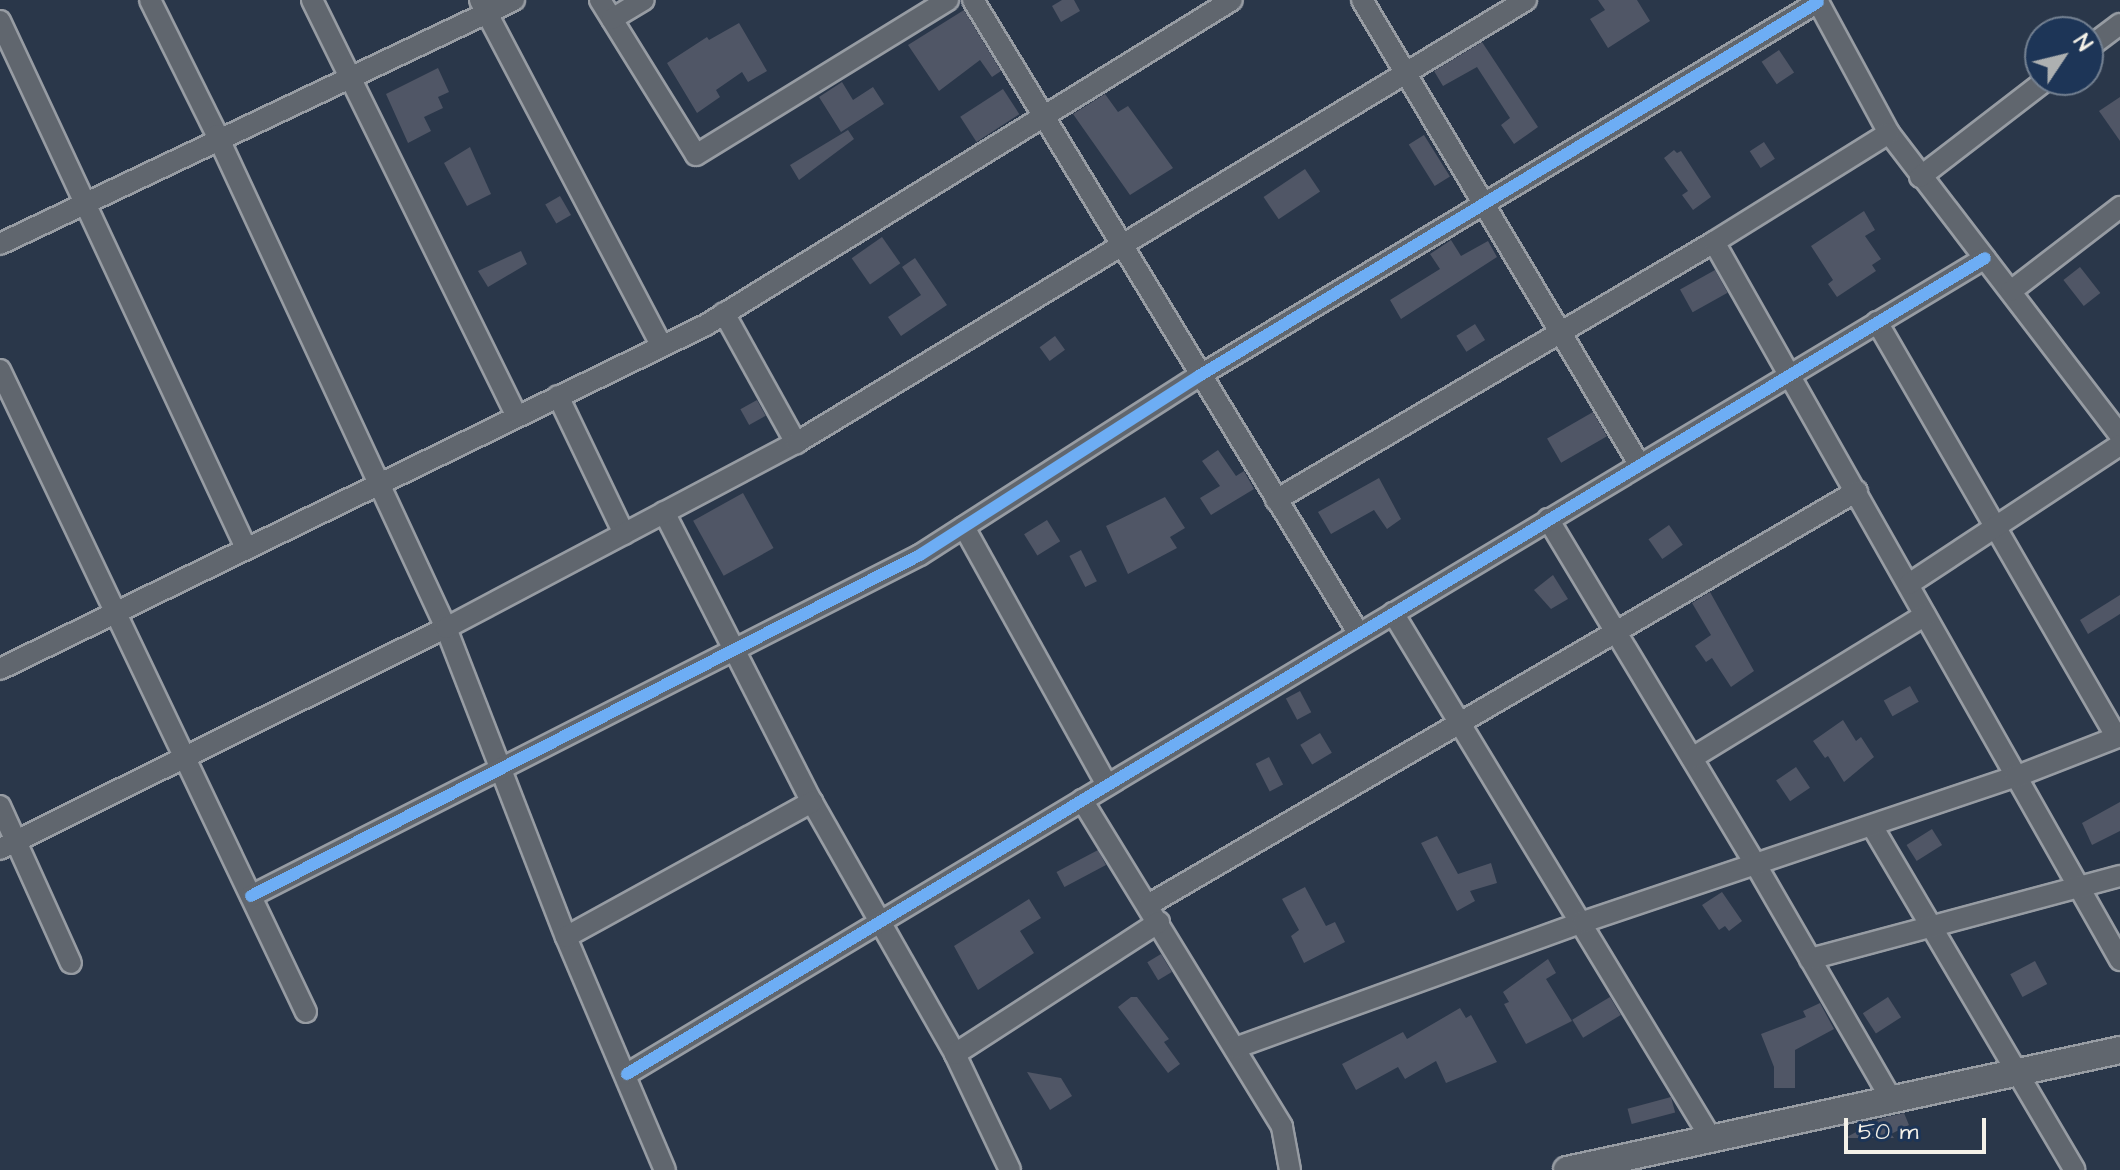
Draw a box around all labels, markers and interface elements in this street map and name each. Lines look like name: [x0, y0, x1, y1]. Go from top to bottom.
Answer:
north arrow: [2024, 16, 2104, 96]
text: N: [2066, 29, 2099, 58]
scale bar: [1848, 1102, 1990, 1152]
text: 50 m: [1858, 1115, 1918, 1149]

